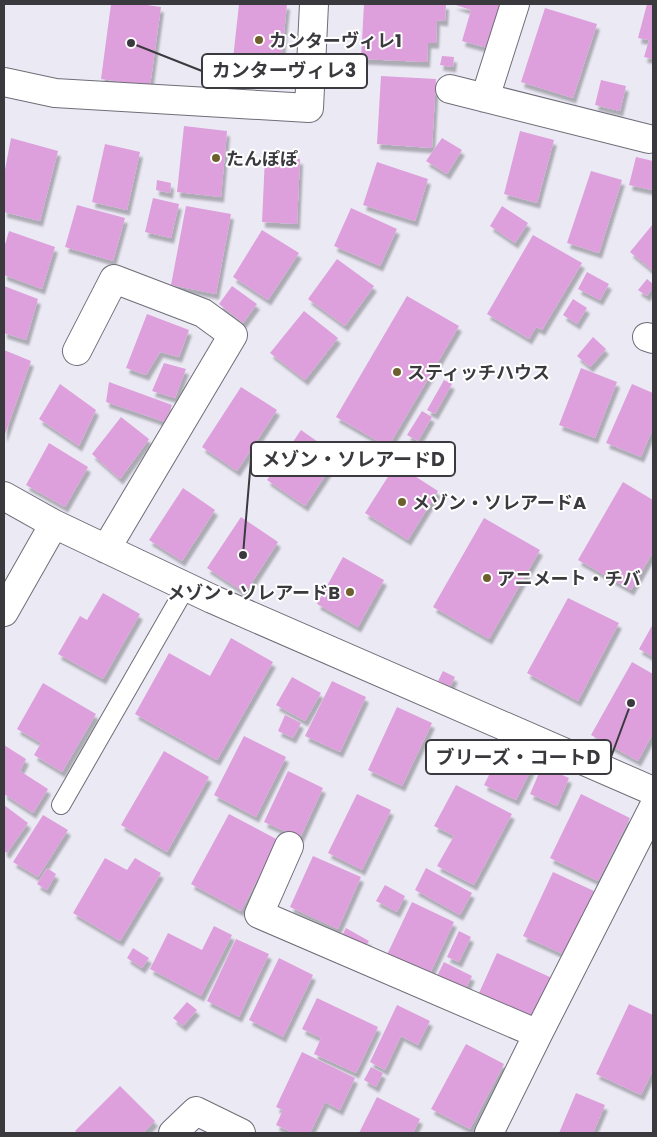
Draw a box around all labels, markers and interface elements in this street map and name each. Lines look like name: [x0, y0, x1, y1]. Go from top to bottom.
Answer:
place label: カンターヴィレ1: [269, 28, 402, 53]
marker: カンターヴィレ1: [253, 34, 265, 46]
callout: カンターヴィレ3: [202, 54, 367, 88]
text: カンターヴィレ3: [212, 57, 356, 84]
place label: たんぽぽ: [226, 146, 298, 171]
marker: たんぽぽ: [210, 152, 222, 164]
place label: スティッチハウス: [407, 360, 550, 385]
marker: スティッチハウス: [391, 366, 403, 378]
callout: メゾン・ソレアードD: [251, 442, 455, 476]
text: メゾン・ソレアードD: [261, 446, 445, 473]
place label: メゾン・ソレアードA: [412, 490, 586, 515]
marker: メゾン・ソレアードA: [396, 496, 408, 508]
place label: アニメート・チバ: [497, 566, 641, 591]
marker: アニメート・チバ: [481, 572, 493, 584]
place label: メゾン・ソレアードB: [167, 580, 340, 605]
marker: メゾン・ソレアードB: [344, 586, 356, 598]
callout: ブリーズ・コートD: [426, 740, 611, 774]
text: ブリーズ・コートD: [436, 744, 601, 771]

